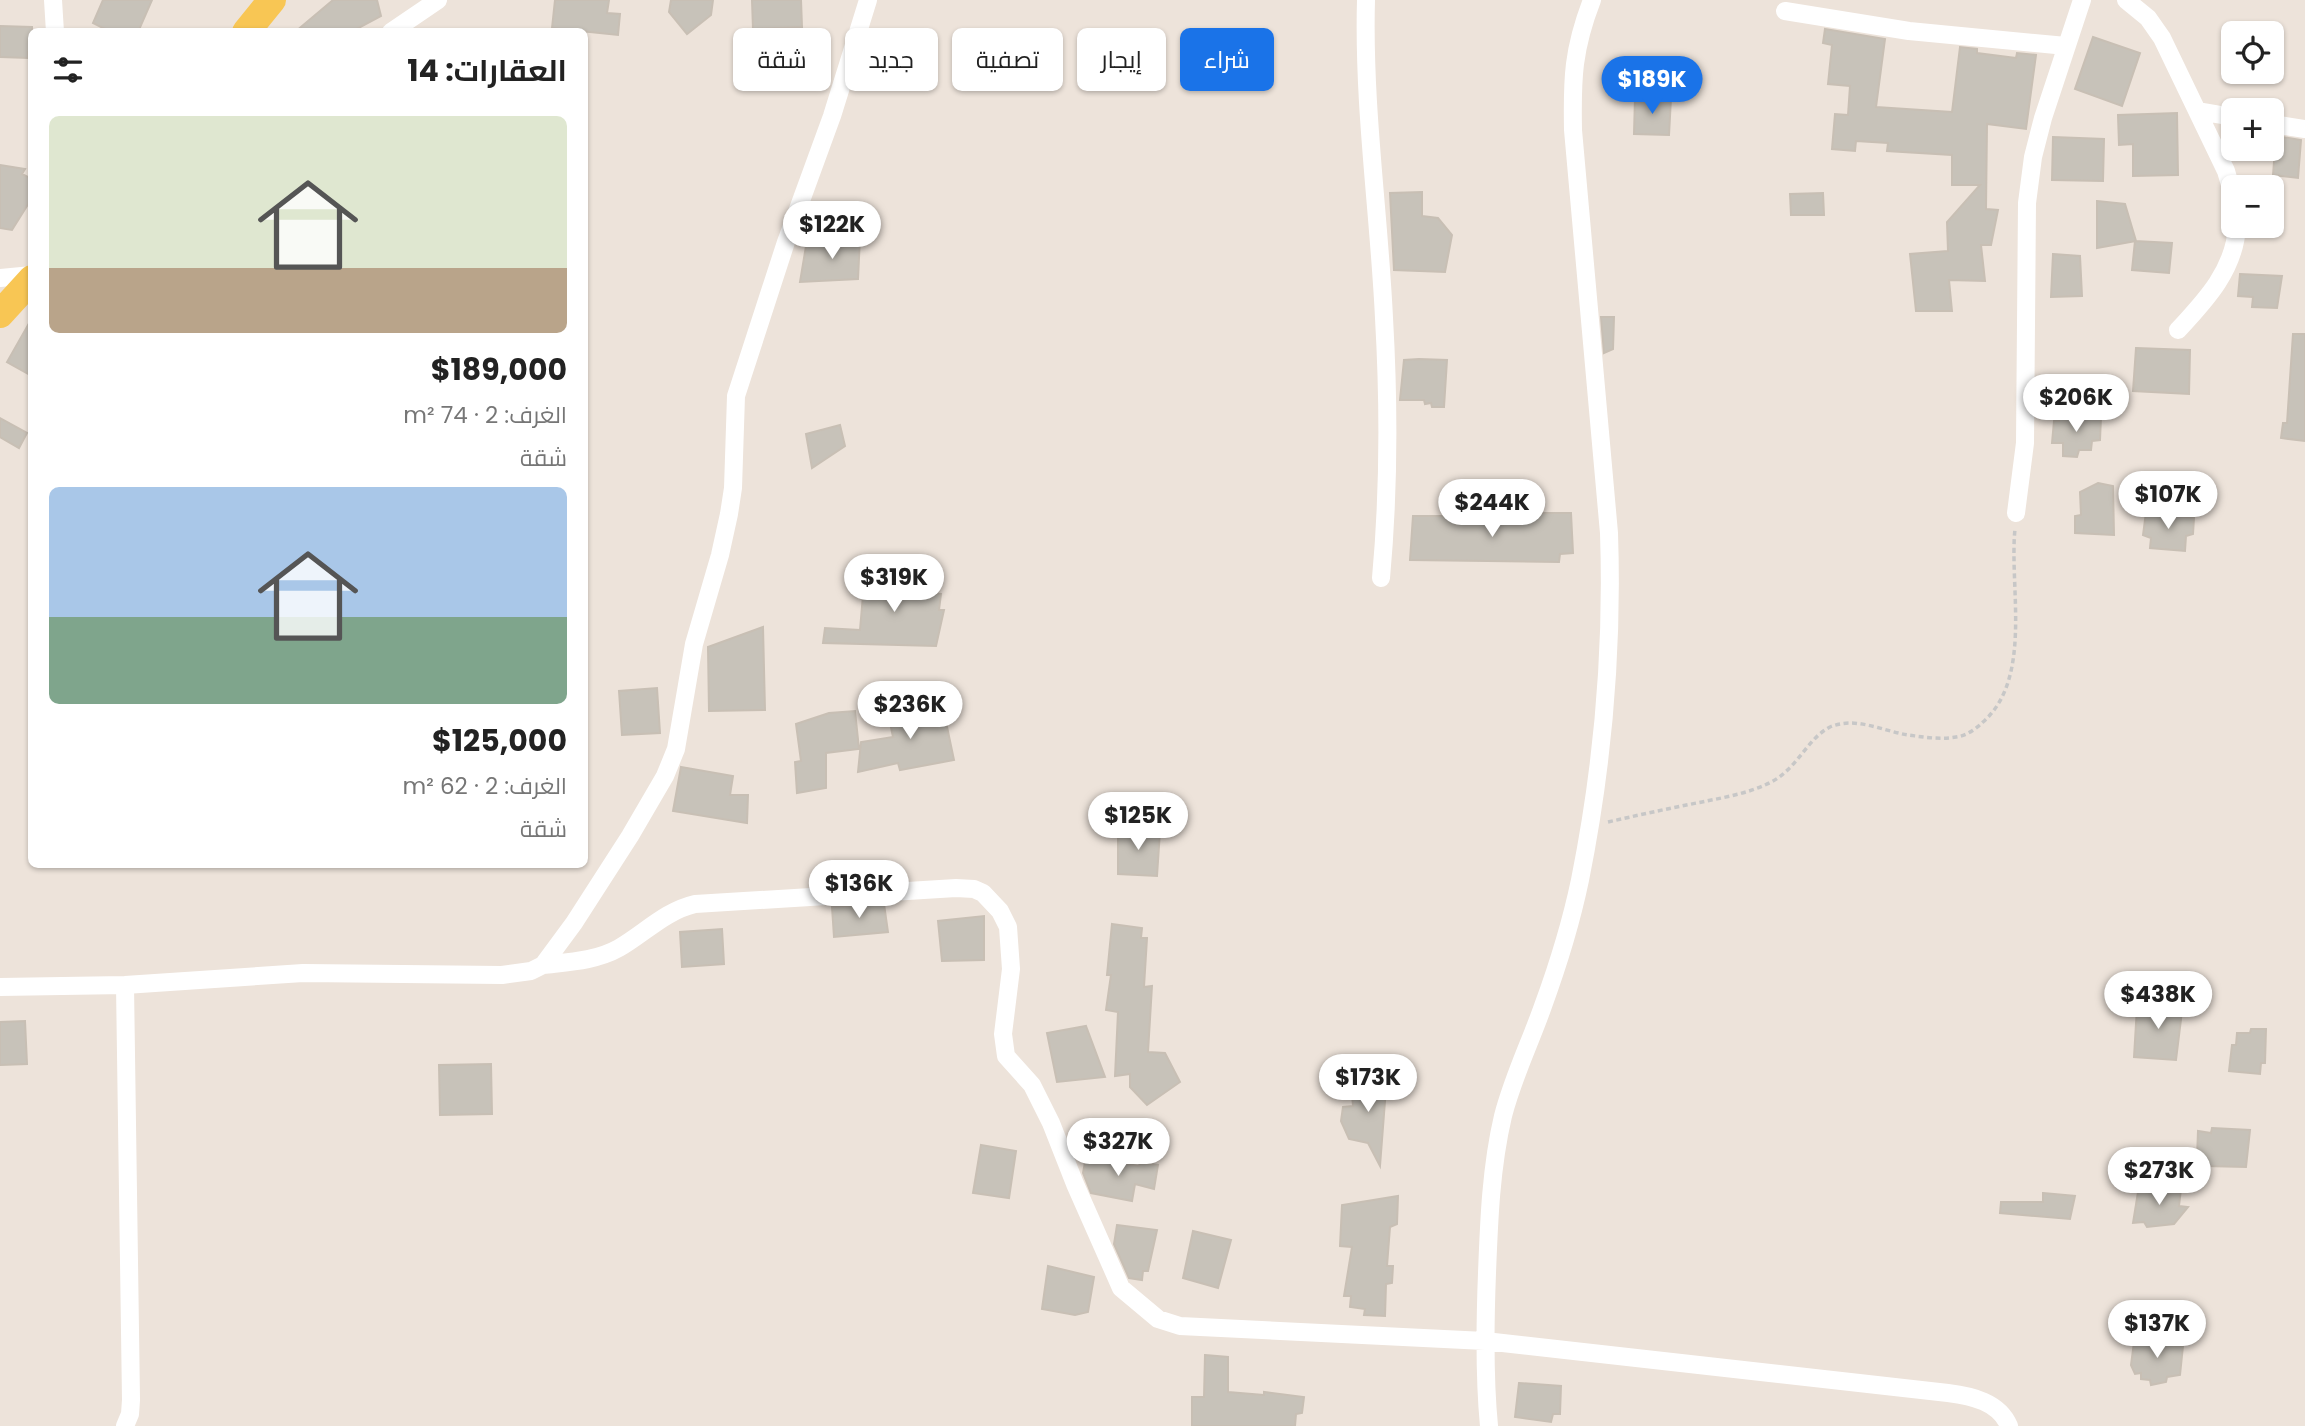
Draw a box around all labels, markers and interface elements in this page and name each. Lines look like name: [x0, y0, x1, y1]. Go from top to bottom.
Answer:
map controls: [2221, 21, 2284, 238]
button: locate: [2221, 21, 2284, 84]
chip: شقة: [733, 28, 831, 91]
chip: جديد: [845, 28, 938, 91]
chip: تصفية: [952, 28, 1063, 91]
chip: إيجار: [1077, 28, 1166, 91]
chip: شراء: [1180, 28, 1274, 91]
text: العقارات: 14: [407, 49, 567, 92]
icon: filters: [49, 51, 87, 89]
pin: $189K: [1603, 57, 1701, 116]
text: $189K: [1618, 63, 1686, 95]
button: +: [2221, 98, 2284, 161]
icon: home: [245, 162, 371, 288]
button: −: [2221, 175, 2284, 238]
pin: $122K: [783, 202, 881, 261]
text: $122K: [799, 208, 865, 240]
text: $189,000: [431, 348, 567, 391]
pin: $206K: [2027, 374, 2125, 434]
text: $206K: [2039, 381, 2113, 413]
text: الغرف: 2 · 74 m²: [403, 399, 567, 431]
text: شقة: [520, 442, 567, 474]
pin: $107K: [2119, 472, 2217, 531]
text: $107K: [2134, 478, 2202, 510]
pin: $244K: [1443, 480, 1541, 539]
text: $244K: [1454, 486, 1530, 518]
icon: home: [245, 533, 371, 659]
pin: $319K: [845, 554, 943, 614]
text: $319K: [860, 561, 928, 593]
pin: $236K: [861, 682, 959, 741]
text: $236K: [874, 688, 946, 720]
text: $125,000: [432, 719, 567, 762]
text: الغرف: 2 · 62 m²: [402, 770, 567, 802]
pin: $125K: [1089, 792, 1187, 852]
text: $125K: [1104, 799, 1172, 831]
text: شقة: [520, 813, 567, 845]
pin: $136K: [810, 860, 908, 920]
text: $136K: [825, 867, 893, 899]
pin: $438K: [2109, 972, 2207, 1031]
text: $438K: [2120, 978, 2196, 1010]
pin: $173K: [1319, 1054, 1417, 1114]
text: $173K: [1335, 1061, 1401, 1093]
pin: $327K: [1069, 1118, 1167, 1178]
text: $327K: [1083, 1125, 1153, 1157]
pin: $273K: [2110, 1148, 2208, 1207]
text: $273K: [2124, 1154, 2194, 1186]
pin: $137K: [2108, 1300, 2206, 1360]
text: $137K: [2124, 1307, 2190, 1339]

